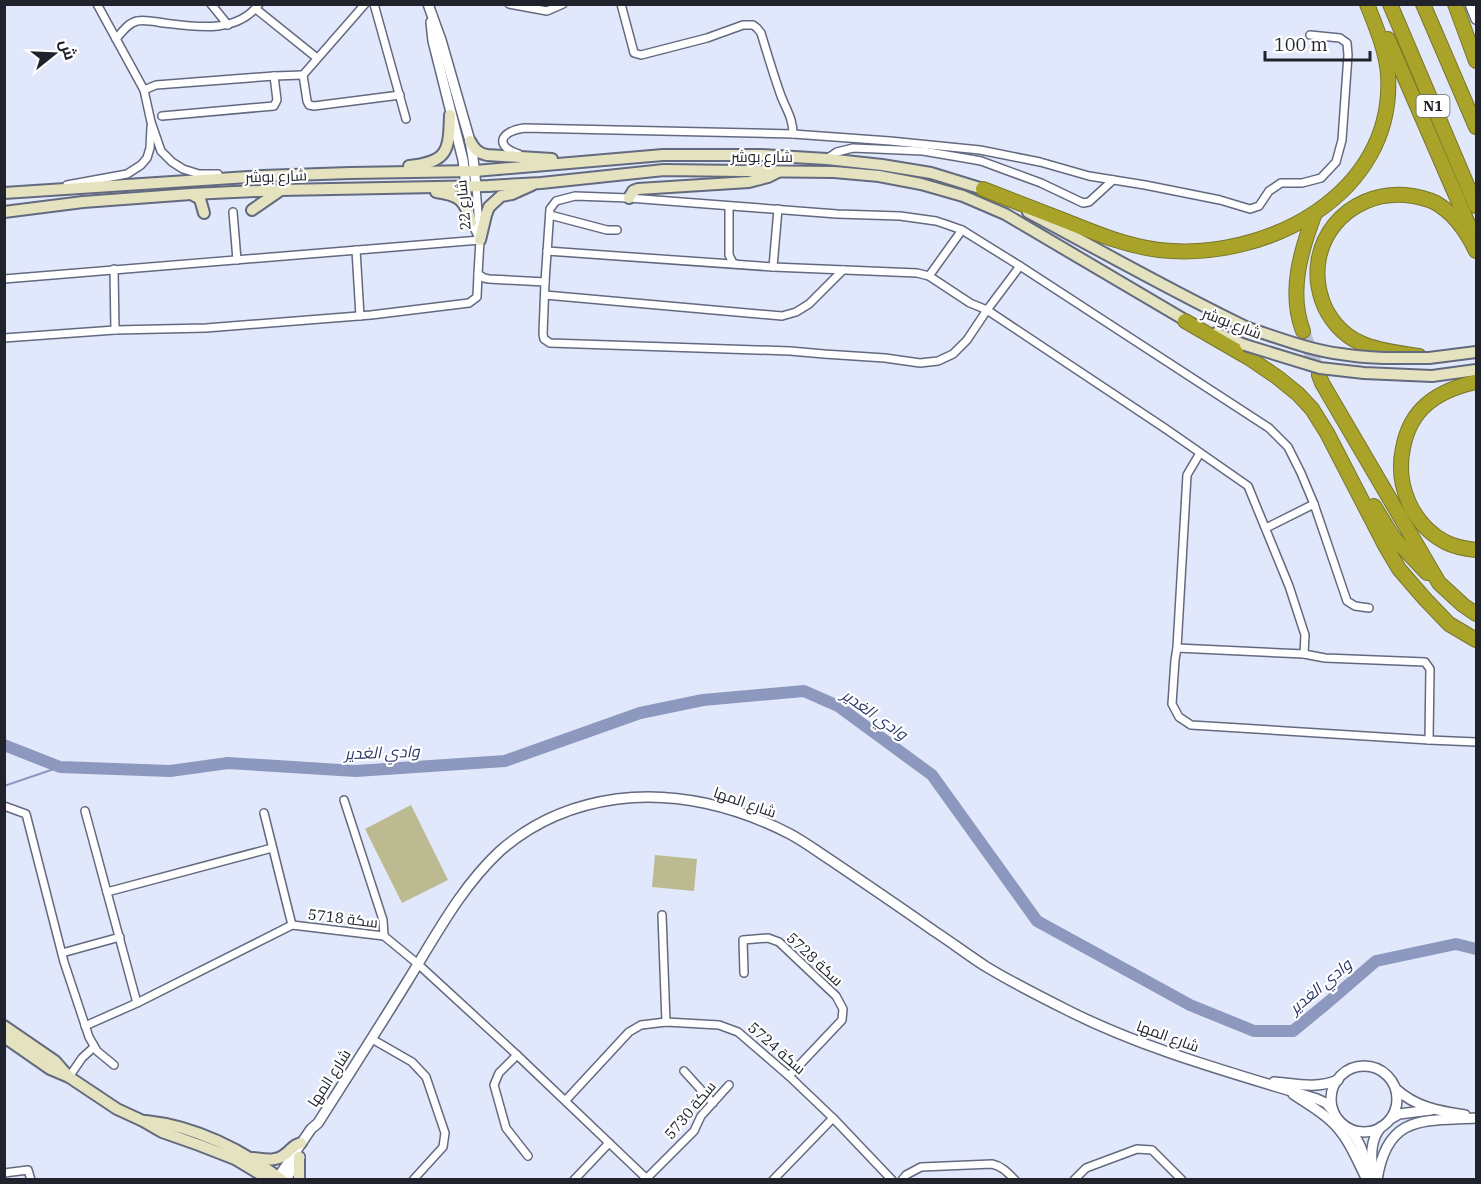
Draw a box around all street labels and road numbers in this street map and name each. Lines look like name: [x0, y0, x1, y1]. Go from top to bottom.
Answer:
road number: N1: [1416, 95, 1450, 117]
street label: شارع بوشر: [730, 147, 793, 168]
street label: شارع بوشر: [244, 165, 307, 189]
street label: شارع 22: [451, 179, 477, 231]
street label: شارع بوشر: [1198, 303, 1264, 345]
street label: شارع المها: [710, 782, 779, 823]
street label: سكة 5718: [307, 904, 379, 932]
street label: سكة 5728: [783, 928, 847, 990]
street label: شارع المها: [1133, 1016, 1202, 1058]
street label: سكة 5724: [744, 1018, 810, 1078]
street label: شارع المها: [303, 1046, 356, 1112]
street label: سكة 5730: [660, 1077, 720, 1143]

